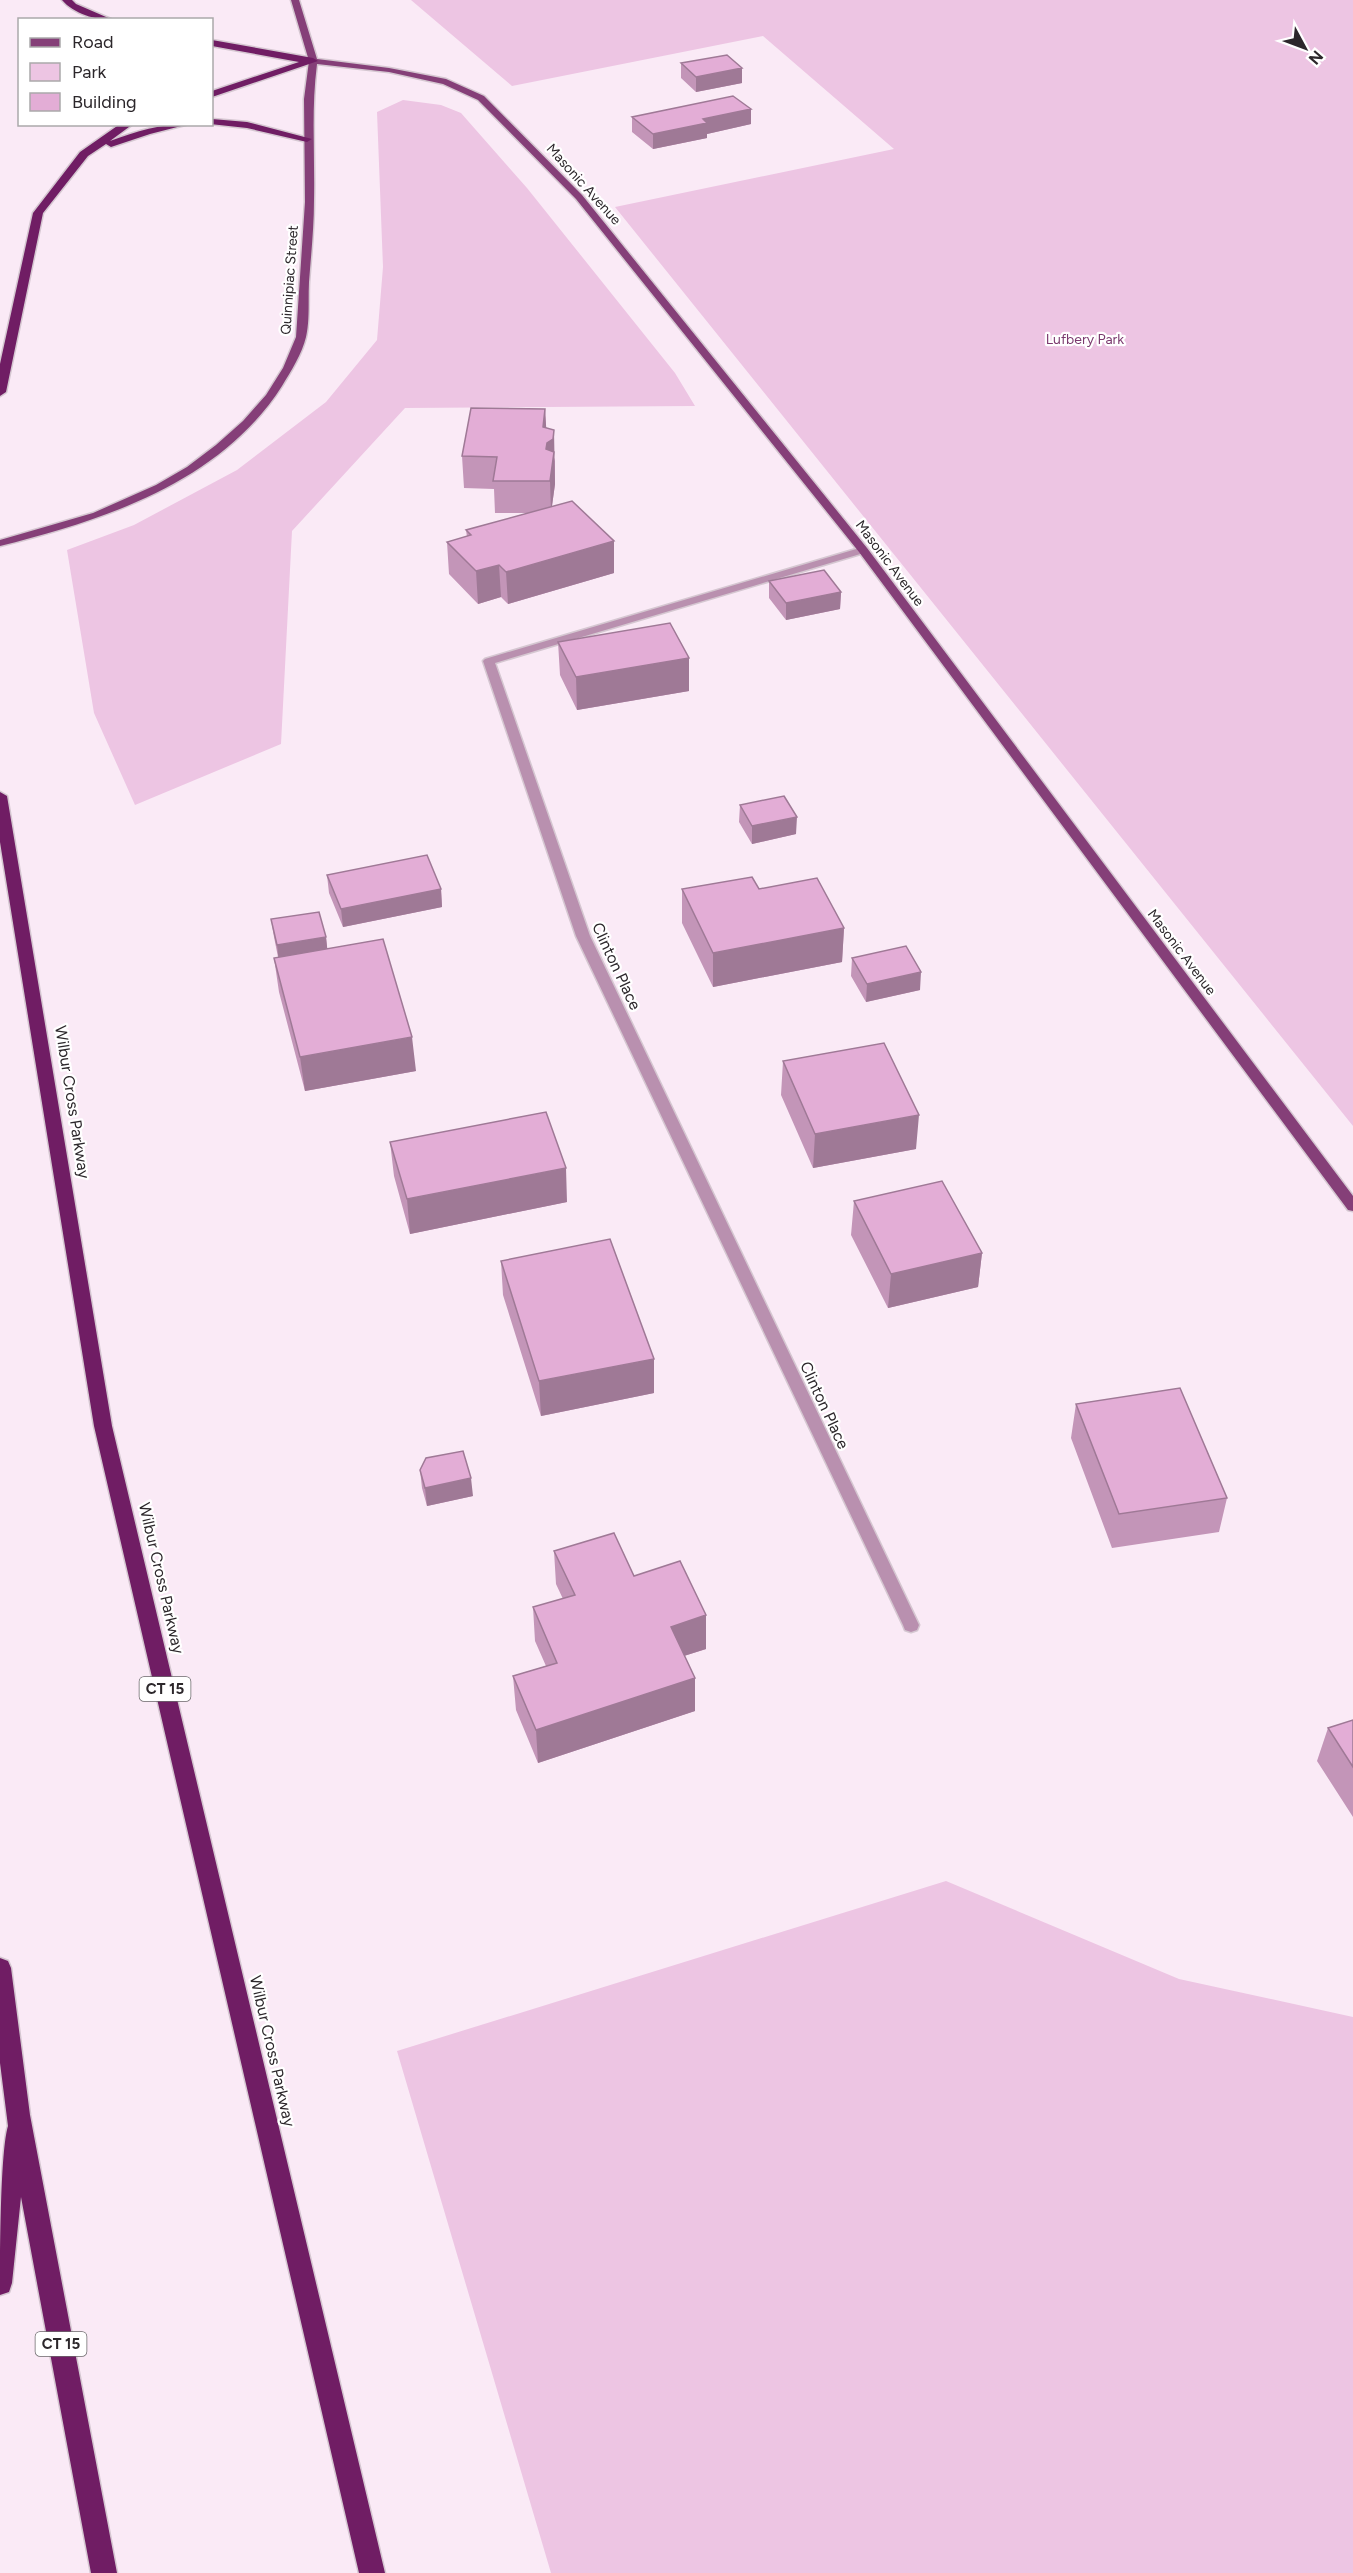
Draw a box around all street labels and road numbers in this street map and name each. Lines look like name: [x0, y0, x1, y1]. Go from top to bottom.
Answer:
street label: Masonic Avenue: [543, 140, 625, 229]
street label: Quinnipiac Street: [277, 225, 302, 335]
street label: Masonic Avenue: [852, 517, 928, 610]
street label: Masonic Avenue: [1144, 906, 1220, 999]
street label: Clinton Place: [588, 920, 645, 1013]
street label: Wilbur Cross Parkway: [51, 1024, 94, 1180]
street label: Clinton Place: [796, 1359, 853, 1452]
street label: Wilbur Cross Parkway: [135, 1501, 188, 1656]
road number: CT 15: [140, 1677, 190, 1701]
street label: Wilbur Cross Parkway: [246, 1974, 299, 2129]
road number: CT 15: [36, 2332, 86, 2356]

